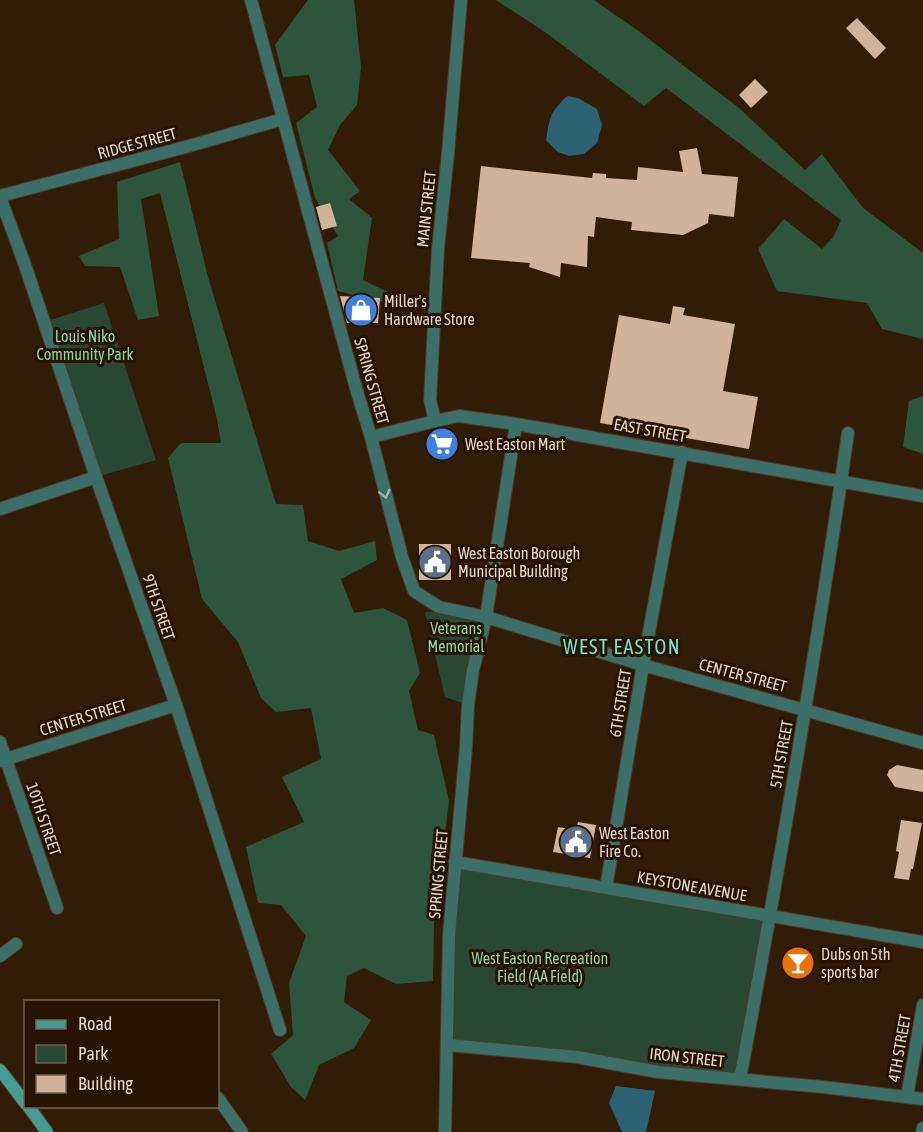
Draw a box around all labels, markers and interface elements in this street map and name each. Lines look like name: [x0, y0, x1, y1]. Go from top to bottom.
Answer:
street label: RIDGE STREET: [96, 124, 178, 162]
street label: MAIN STREET: [413, 170, 439, 248]
shop icon: Miller's Hardware Store: [343, 292, 379, 328]
place label: Miller's Hardware Store: [384, 292, 475, 328]
park label: Louis Niko Community Park: [36, 327, 134, 364]
street label: SPRING STREET: [351, 336, 393, 426]
street label: EAST STREET: [612, 415, 688, 445]
supermarket icon: West Easton Mart: [424, 426, 460, 462]
place label: West Easton Mart: [465, 435, 565, 453]
one-way arrow: [377, 489, 390, 499]
public building icon: West Easton Borough Municipal Building: [417, 544, 453, 580]
place label: West Easton Borough Municipal Building: [458, 544, 580, 581]
street label: 9TH STREET: [139, 572, 179, 642]
park label: Veterans Memorial: [427, 619, 485, 655]
district label: WEST EASTON: [563, 635, 681, 658]
street label: CENTER STREET: [697, 655, 789, 695]
street label: 6TH STREET: [606, 668, 634, 738]
street label: CENTER STREET: [37, 695, 129, 739]
street label: 5TH STREET: [766, 719, 796, 789]
street label: 10TH STREET: [23, 780, 65, 858]
public building icon: West Easton Fire Co.: [558, 824, 594, 860]
place label: West Easton Fire Co.: [599, 824, 669, 860]
street label: SPRING STREET: [425, 829, 451, 919]
street label: KEYSTONE AVENUE: [636, 868, 748, 905]
bar icon: Dubs on 5th sports bar: [780, 945, 816, 981]
place label: Dubs on 5th sports bar: [821, 945, 890, 982]
park label: West Easton Recreation Field (AA Field): [472, 949, 608, 986]
legend: [24, 1000, 219, 1108]
text: Road: [78, 1013, 112, 1034]
street label: 4TH STREET: [884, 1013, 914, 1083]
text: Park: [78, 1043, 108, 1064]
street label: IRON STREET: [649, 1044, 725, 1070]
text: Building: [78, 1073, 133, 1094]

